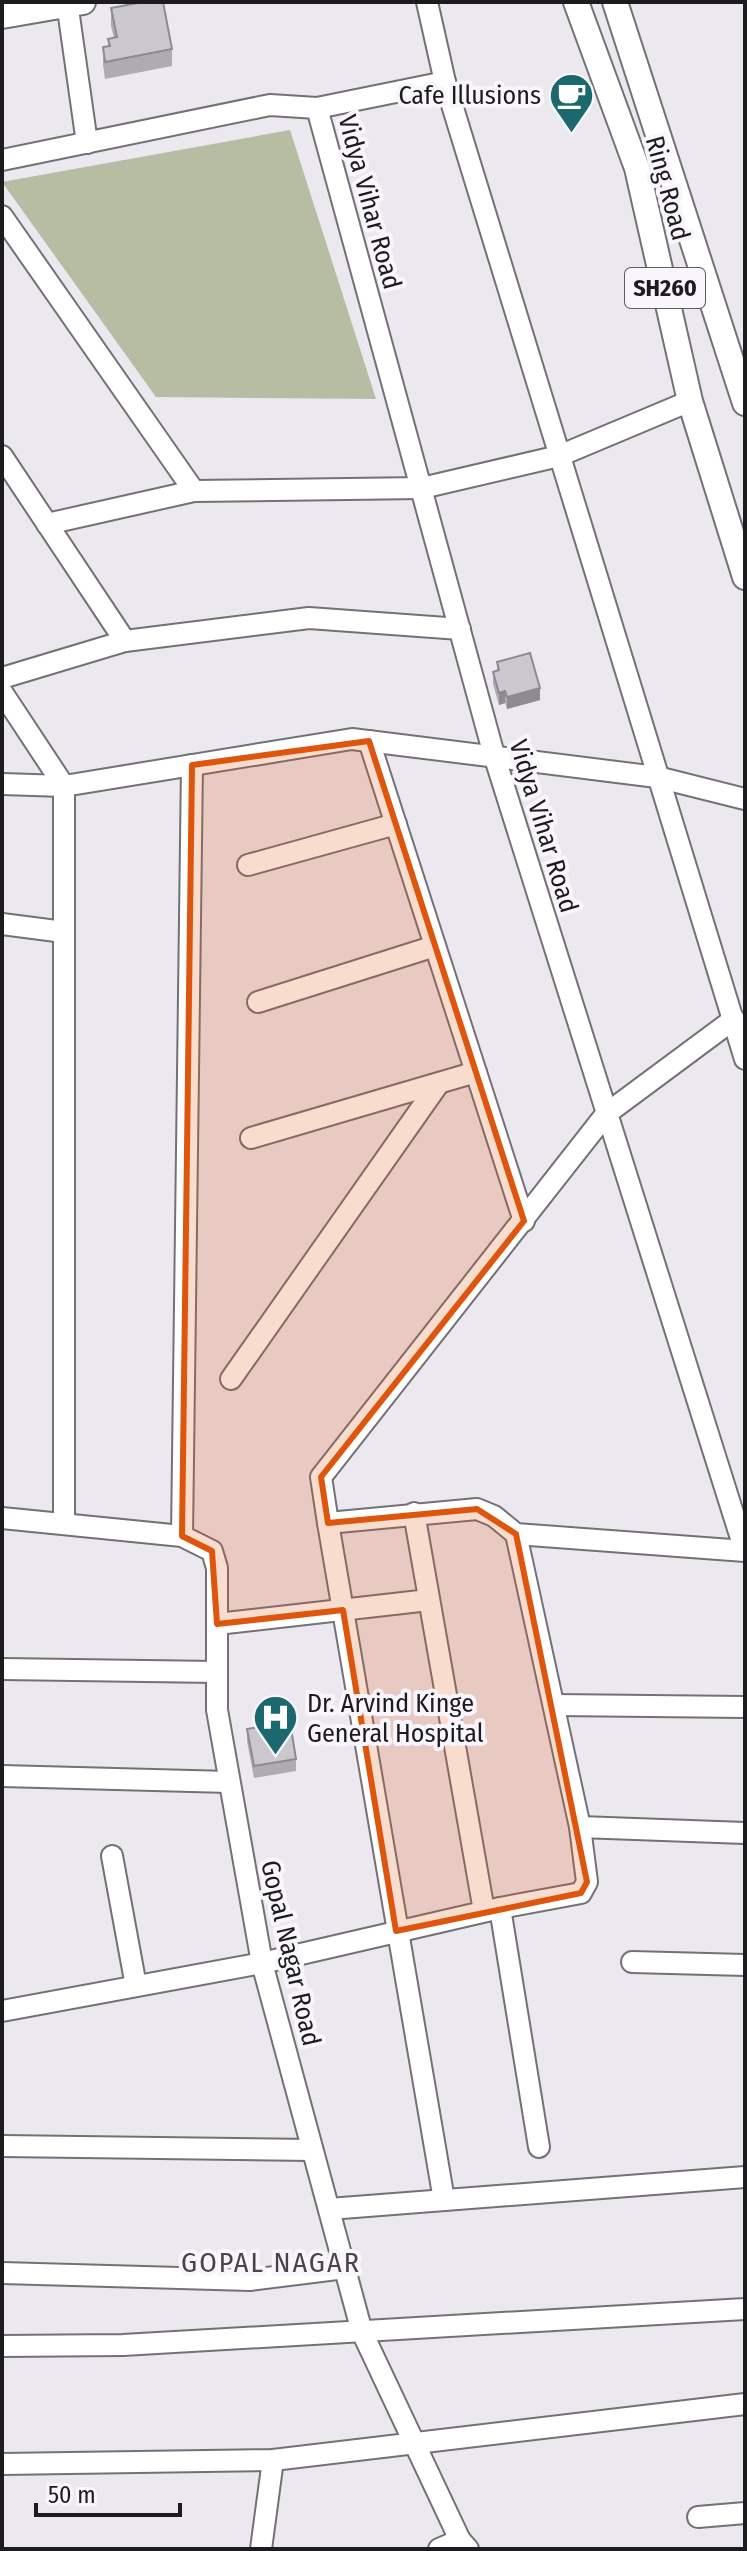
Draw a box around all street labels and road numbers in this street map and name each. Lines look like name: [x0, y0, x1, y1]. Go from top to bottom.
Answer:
street label: Vidya Vihar Road: [331, 112, 408, 293]
street label: Ring Road: [639, 133, 696, 244]
road number: SH260: [625, 268, 705, 308]
street label: Vidya Vihar Road: [503, 736, 585, 916]
street label: Gopal Nagar Road: [254, 1857, 327, 2049]

